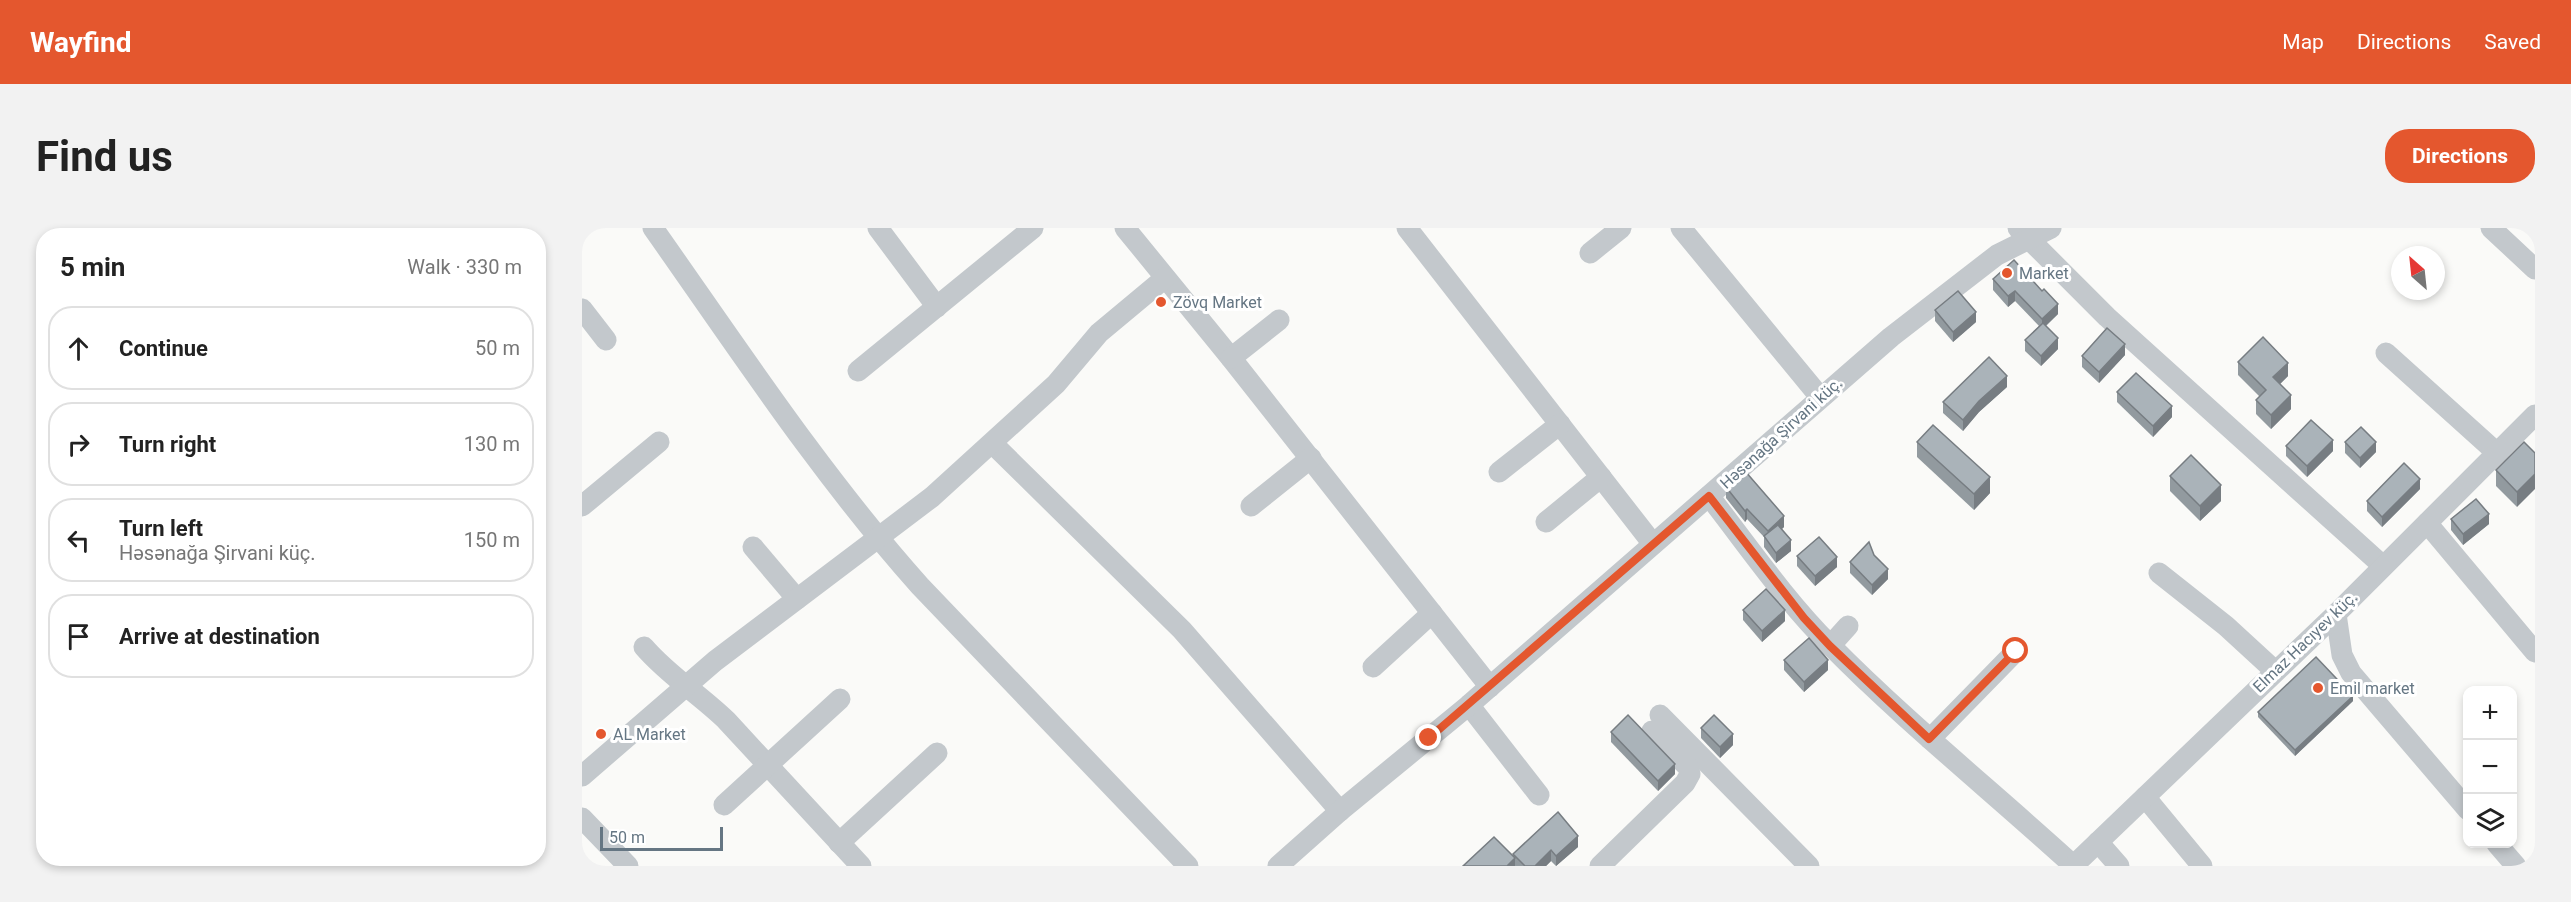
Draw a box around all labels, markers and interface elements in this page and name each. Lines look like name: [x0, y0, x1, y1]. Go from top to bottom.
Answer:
text: Wayfind: [30, 26, 131, 59]
text: Map: [2282, 30, 2324, 54]
text: Directions: [2357, 30, 2451, 54]
text: Saved: [2484, 30, 2541, 54]
button: Directions: [2385, 129, 2535, 183]
text: Find us: [36, 132, 173, 181]
north arrow: [2391, 246, 2445, 300]
text: 5 min: [60, 252, 125, 282]
text: Walk · 330 m: [407, 255, 522, 279]
place label: Market: [2019, 264, 2069, 283]
marker: Market: [2000, 266, 2014, 280]
place label: Zövq Market: [1173, 293, 1262, 312]
marker: Zövq Market: [1154, 295, 1168, 309]
icon: ahead: [62, 332, 95, 365]
text: Continue: [119, 336, 208, 361]
text: 50 m: [475, 336, 520, 360]
street label: Həsənağa Şirvani küç.: [1716, 373, 1846, 493]
icon: right: [62, 428, 95, 461]
text: Turn right: [119, 432, 216, 457]
text: 130 m: [464, 432, 520, 456]
text: Turn left: [119, 516, 203, 541]
icon: left: [62, 524, 95, 557]
text: 150 m: [464, 528, 520, 552]
text: Həsənağa Şirvani küç.: [119, 541, 316, 565]
street label: Elmaz Hacıyev küç.: [2249, 588, 2361, 696]
icon: arrive: [62, 620, 95, 653]
text: Arrive at destination: [119, 624, 320, 649]
route start: [2002, 637, 2028, 663]
place label: Emil market: [2330, 679, 2415, 698]
marker: Emil market: [2311, 681, 2325, 695]
map controls: [2463, 686, 2517, 848]
button: +: [2463, 686, 2517, 740]
route end: [1415, 724, 1441, 750]
place label: AL Market: [613, 725, 686, 744]
marker: AL Market: [594, 727, 608, 741]
button: −: [2463, 740, 2517, 794]
button: layers: [2463, 794, 2517, 848]
scale bar: [600, 824, 723, 852]
text: 50 m: [609, 828, 645, 847]

